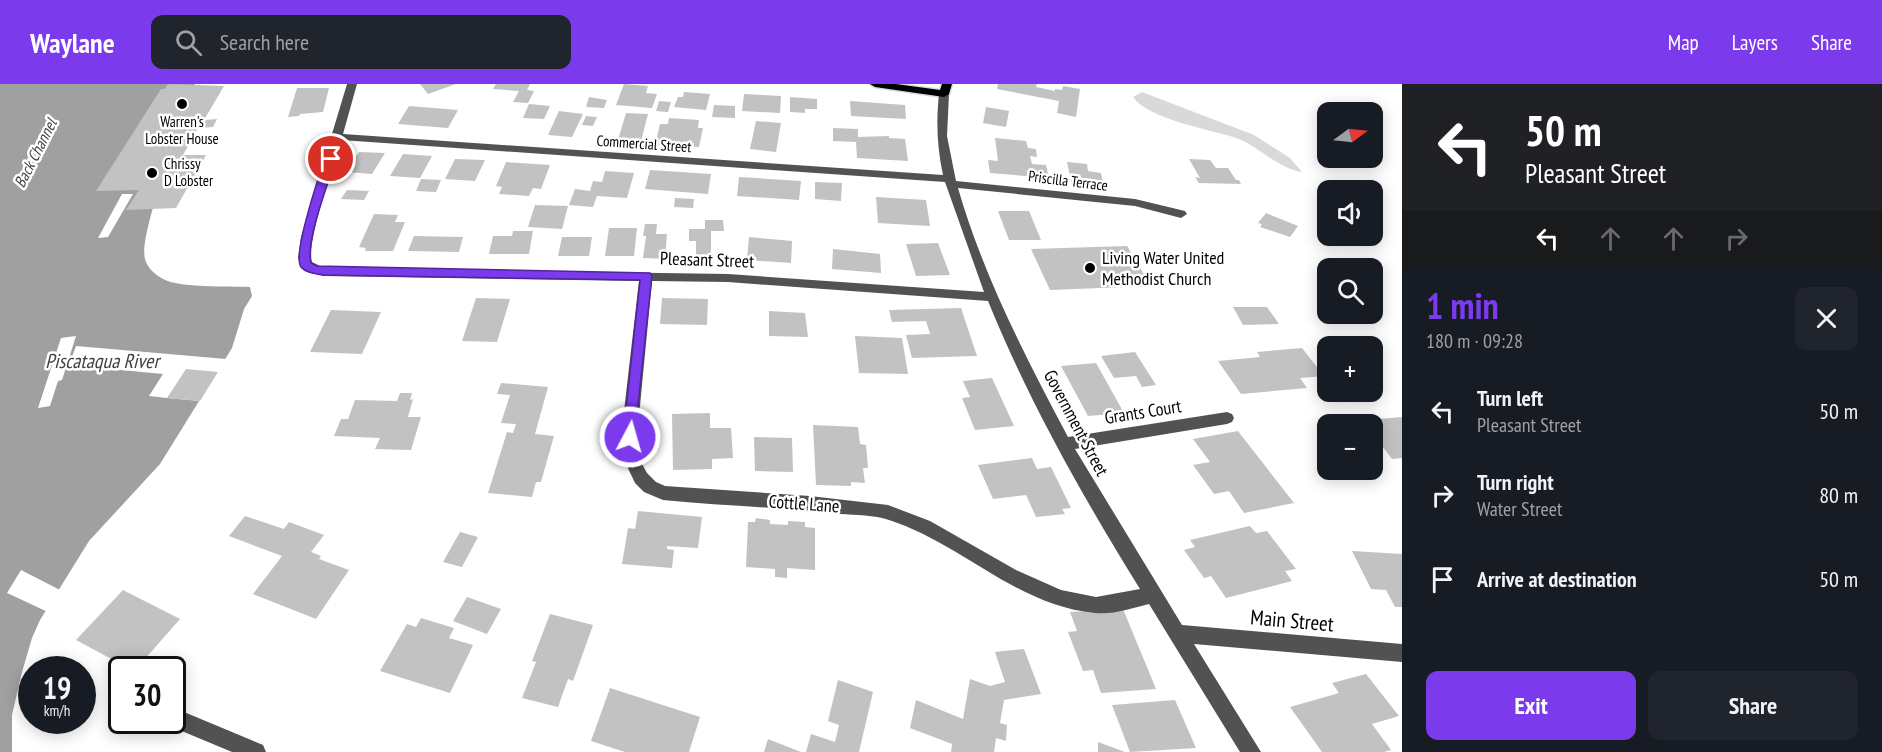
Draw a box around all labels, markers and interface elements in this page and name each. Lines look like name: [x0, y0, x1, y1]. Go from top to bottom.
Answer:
search box: [151, 15, 571, 69]
text: Waylane: [30, 24, 115, 61]
icon: search: [172, 26, 205, 59]
text: Search here: [220, 28, 309, 56]
text: Map: [1668, 29, 1699, 56]
text: Layers: [1732, 29, 1778, 56]
text: Share: [1811, 29, 1852, 56]
marker: Warren's Lobster House: [175, 97, 189, 111]
north arrow: [1317, 102, 1383, 168]
map controls: [1317, 102, 1383, 480]
text: 50 m: [1525, 103, 1602, 158]
icon: left: [1426, 108, 1504, 186]
place label: Warren's Lobster House: [145, 112, 219, 148]
water label: Back Channel: [9, 114, 61, 191]
street label: Commercial Street: [596, 131, 692, 156]
pin: [305, 133, 356, 184]
icon: arrive: [314, 142, 347, 175]
place label: Chrissy D Lobster: [164, 154, 214, 190]
text: Pleasant Street: [1525, 156, 1666, 190]
marker: Chrissy D Lobster: [145, 166, 159, 180]
street label: Priscilla Terrace: [1027, 166, 1109, 195]
button: sound: [1317, 180, 1383, 246]
icon: left: [1531, 222, 1564, 255]
icon: ahead: [1594, 222, 1627, 255]
icon: ahead: [1657, 222, 1690, 255]
icon: right: [1720, 222, 1753, 255]
street label: Pleasant Street: [660, 246, 755, 273]
place label: Living Water United Methodist Church: [1102, 246, 1224, 290]
button: search: [1317, 258, 1383, 324]
marker: Living Water United Methodist Church: [1083, 261, 1097, 275]
text: 1 min: [1426, 282, 1499, 329]
button: close: [1795, 287, 1858, 350]
text: 180 m · 09:28: [1426, 328, 1523, 354]
button: +: [1317, 336, 1383, 402]
water label: Piscataqua River: [45, 348, 161, 374]
street label: Government Street: [1039, 366, 1114, 480]
text: Turn left: [1477, 384, 1543, 412]
street label: Grants Court: [1103, 394, 1183, 429]
icon: left: [1426, 395, 1459, 428]
text: 50 m: [1819, 397, 1858, 425]
position arrow: [598, 405, 662, 469]
text: Pleasant Street: [1477, 412, 1582, 438]
button: −: [1317, 414, 1383, 480]
text: Turn right: [1477, 468, 1554, 496]
icon: right: [1426, 479, 1459, 512]
text: 80 m: [1819, 481, 1858, 509]
street label: Cottle Lane: [768, 490, 840, 517]
text: Water Street: [1477, 496, 1562, 522]
icon: arrive: [1426, 563, 1459, 596]
text: Arrive at destination: [1477, 565, 1637, 593]
text: 50 m: [1819, 565, 1858, 593]
street label: Main Street: [1249, 603, 1335, 638]
speed limit sign: 30: [108, 656, 186, 734]
text: 19: [43, 668, 71, 707]
button: Exit: [1426, 671, 1636, 740]
button: Share: [1648, 671, 1858, 740]
text: km/h: [44, 701, 70, 720]

